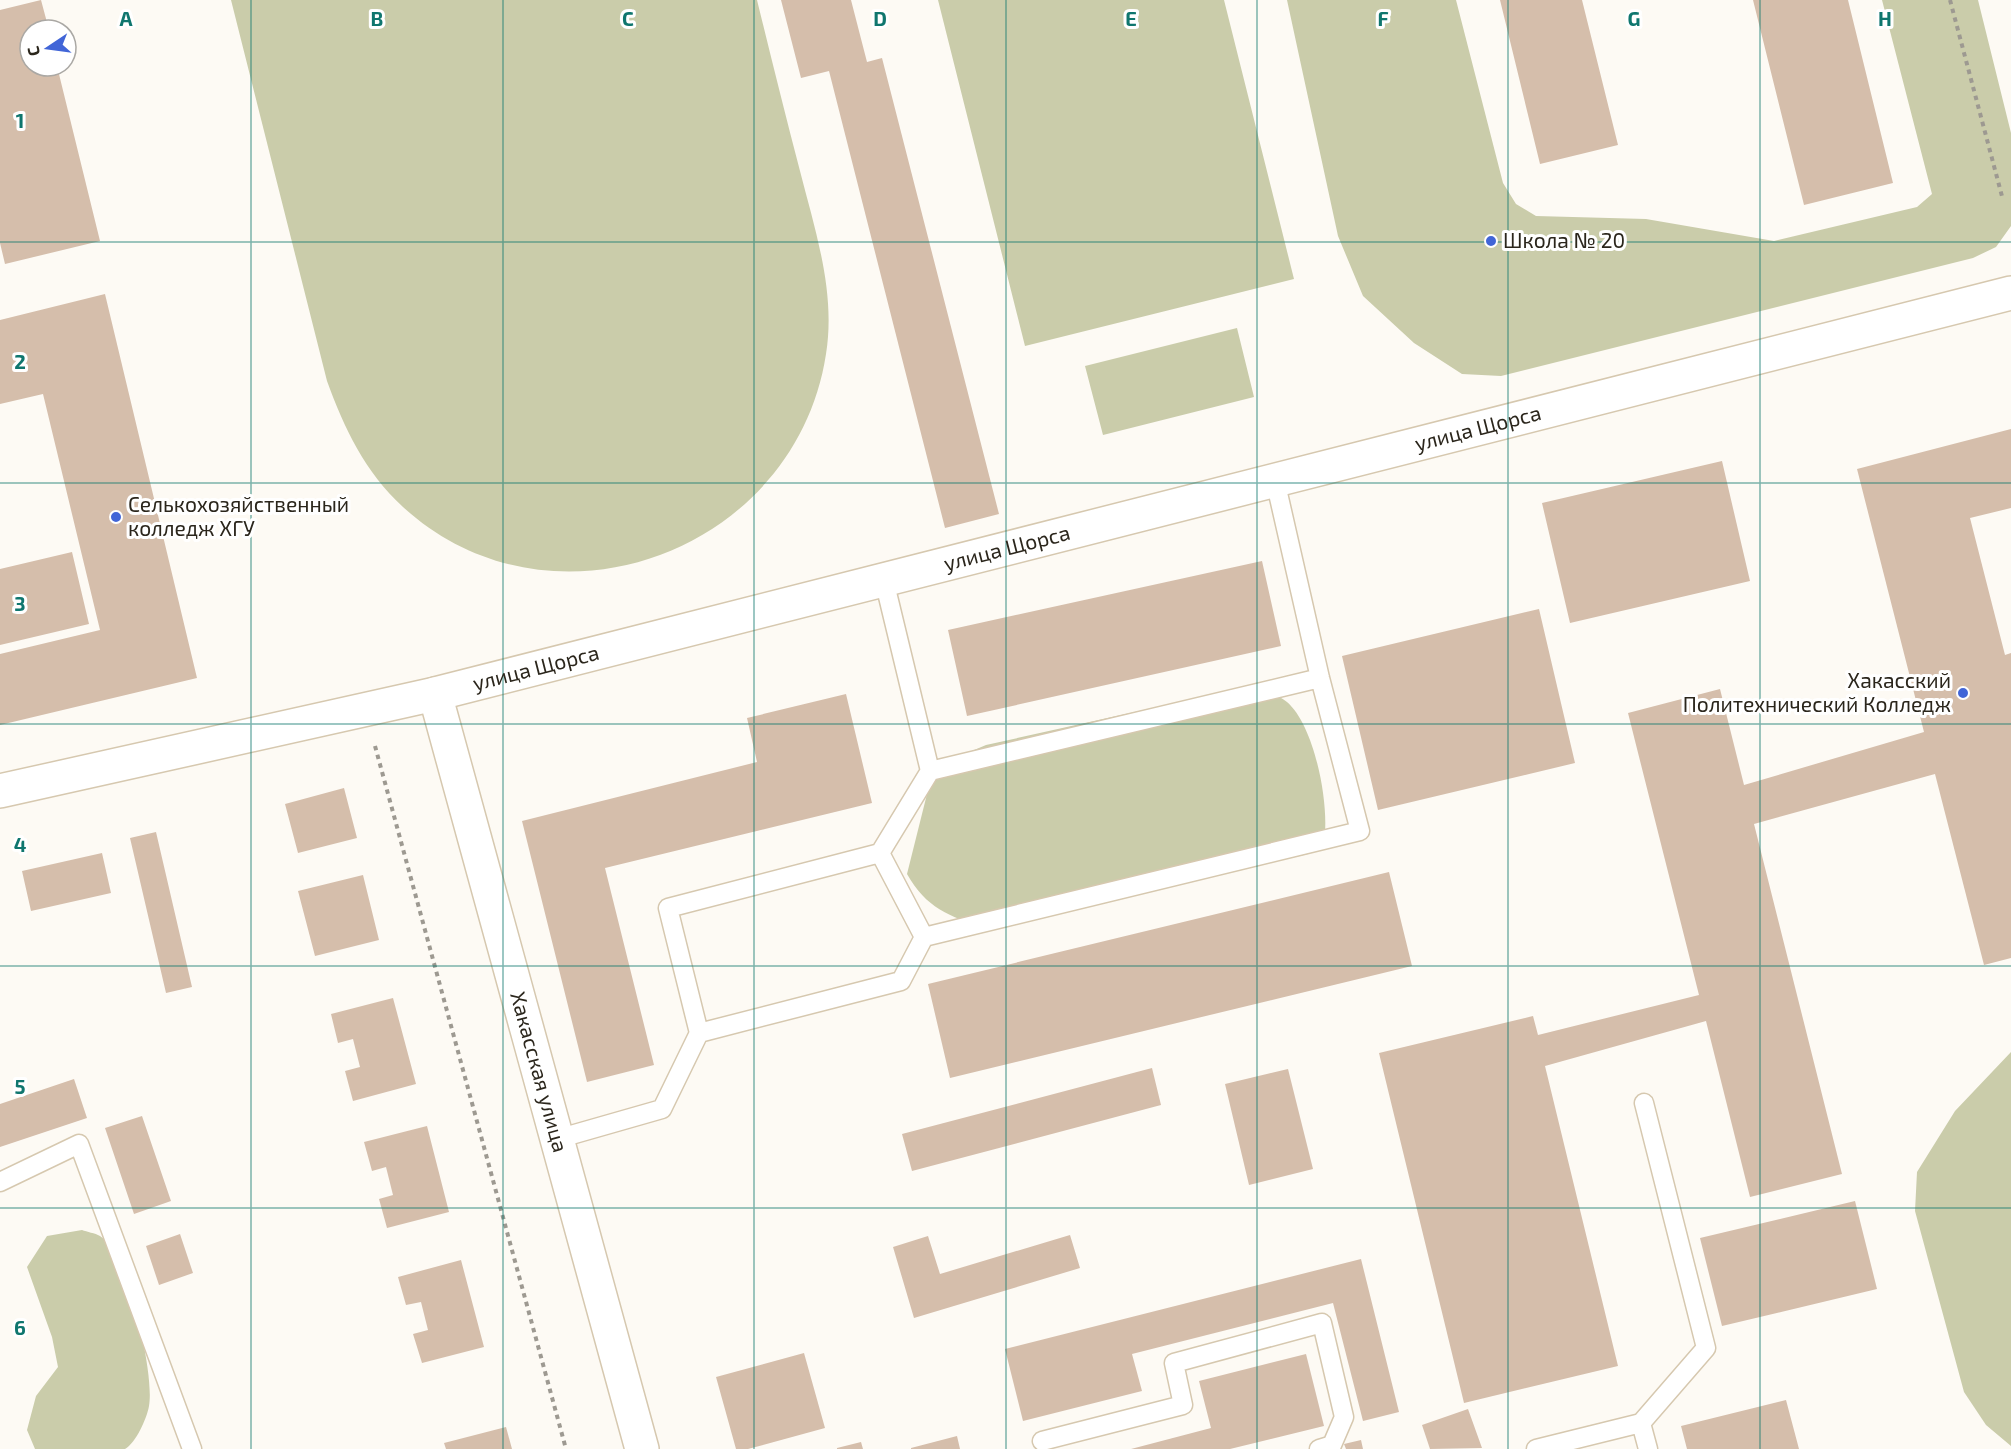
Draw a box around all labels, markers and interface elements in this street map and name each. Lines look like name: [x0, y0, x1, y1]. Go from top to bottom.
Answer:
text: A: [119, 6, 133, 30]
text: B: [371, 6, 383, 30]
text: C: [622, 6, 634, 30]
text: D: [873, 6, 887, 30]
text: E: [1125, 6, 1137, 30]
text: F: [1377, 6, 1389, 30]
text: G: [1628, 6, 1640, 30]
text: H: [1878, 6, 1892, 30]
north arrow: [18, 18, 78, 78]
text: С: [23, 45, 43, 58]
text: 1: [16, 108, 24, 132]
place label: Школа № 20: [1503, 227, 1625, 252]
marker: Школа № 20: [1484, 234, 1498, 248]
text: 2: [14, 349, 26, 373]
street label: улица Щорса: [1412, 399, 1544, 456]
place label: Селькохозяйственный колледж ХГУ: [128, 491, 349, 540]
marker: Селькохозяйственный колледж ХГУ: [109, 510, 123, 524]
street label: улица Щорса: [941, 519, 1073, 576]
text: 3: [14, 591, 26, 615]
street label: улица Щорса: [470, 639, 602, 696]
place label: Хакасский Политехнический Колледж: [1683, 667, 1951, 716]
marker: Хакасский Политехнический Колледж: [1956, 686, 1970, 700]
text: 4: [14, 832, 27, 856]
street label: Хакасская улица: [506, 989, 574, 1155]
text: 5: [14, 1074, 26, 1098]
text: 6: [14, 1315, 26, 1339]

